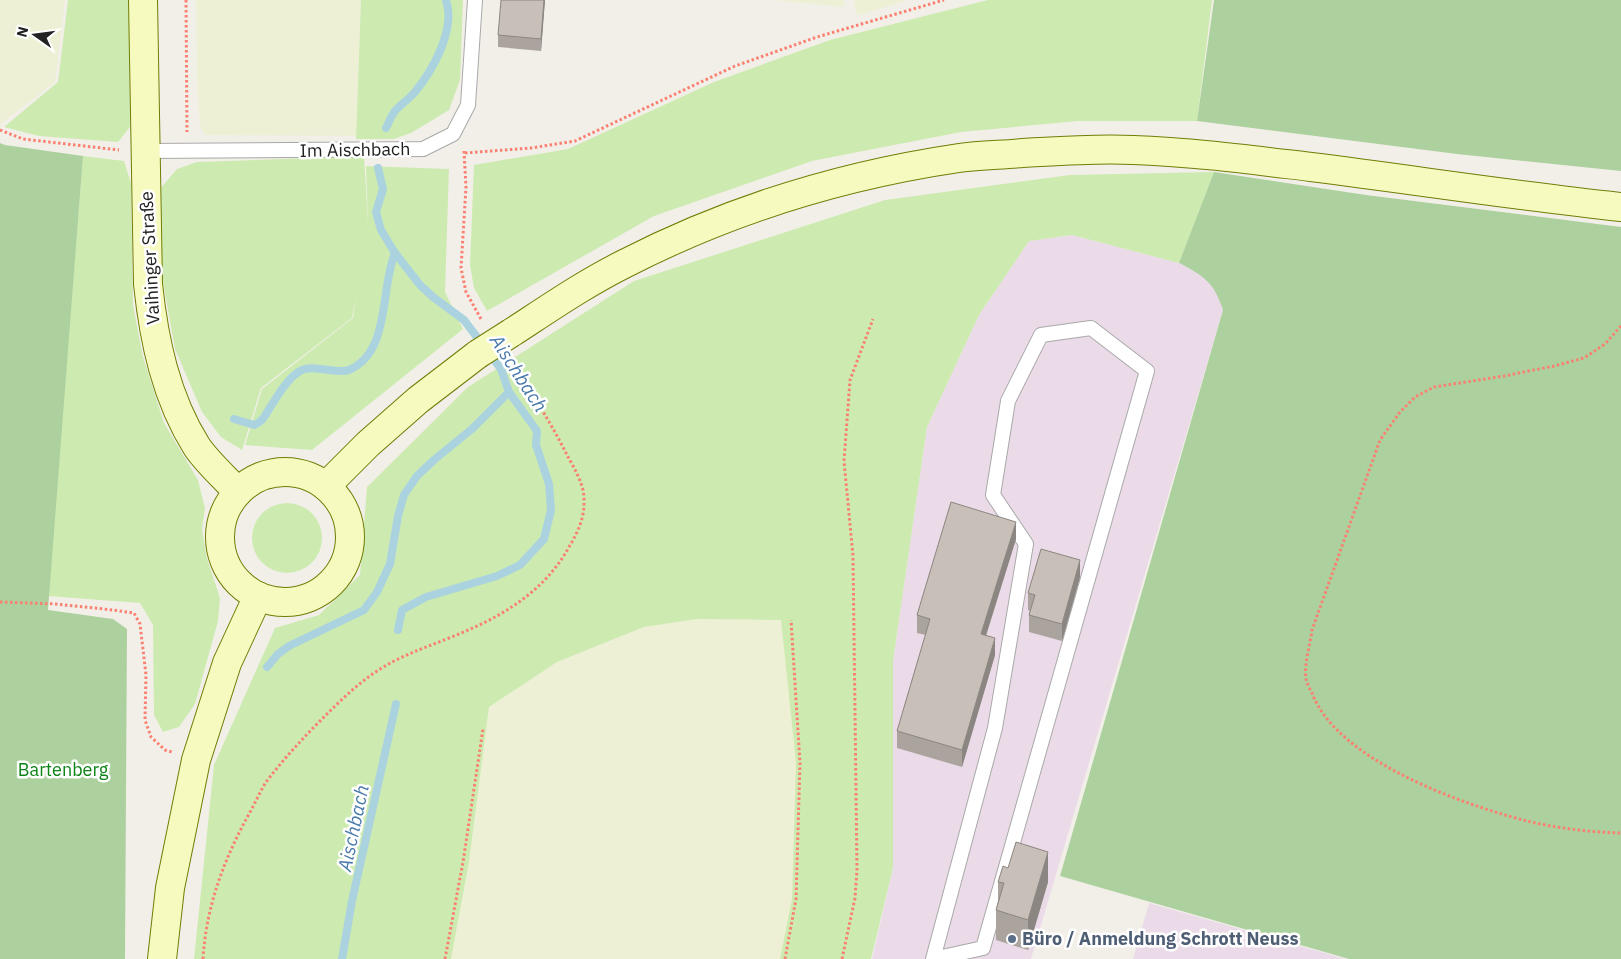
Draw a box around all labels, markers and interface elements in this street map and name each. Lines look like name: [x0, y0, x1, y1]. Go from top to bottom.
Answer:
north arrow: [10, 10, 60, 60]
text: N: [12, 25, 32, 39]
street label: Im Aischbach: [300, 137, 410, 162]
street label: Vaihinger Straße: [135, 190, 164, 326]
water label: Aischbach: [484, 329, 553, 416]
park label: Bartenberg: [18, 758, 109, 781]
water label: Aischbach: [332, 783, 374, 874]
place label: Büro / Anmeldung Schrott Neuss: [1022, 927, 1298, 950]
marker: Büro / Anmeldung Schrott Neuss: [1006, 933, 1018, 945]

